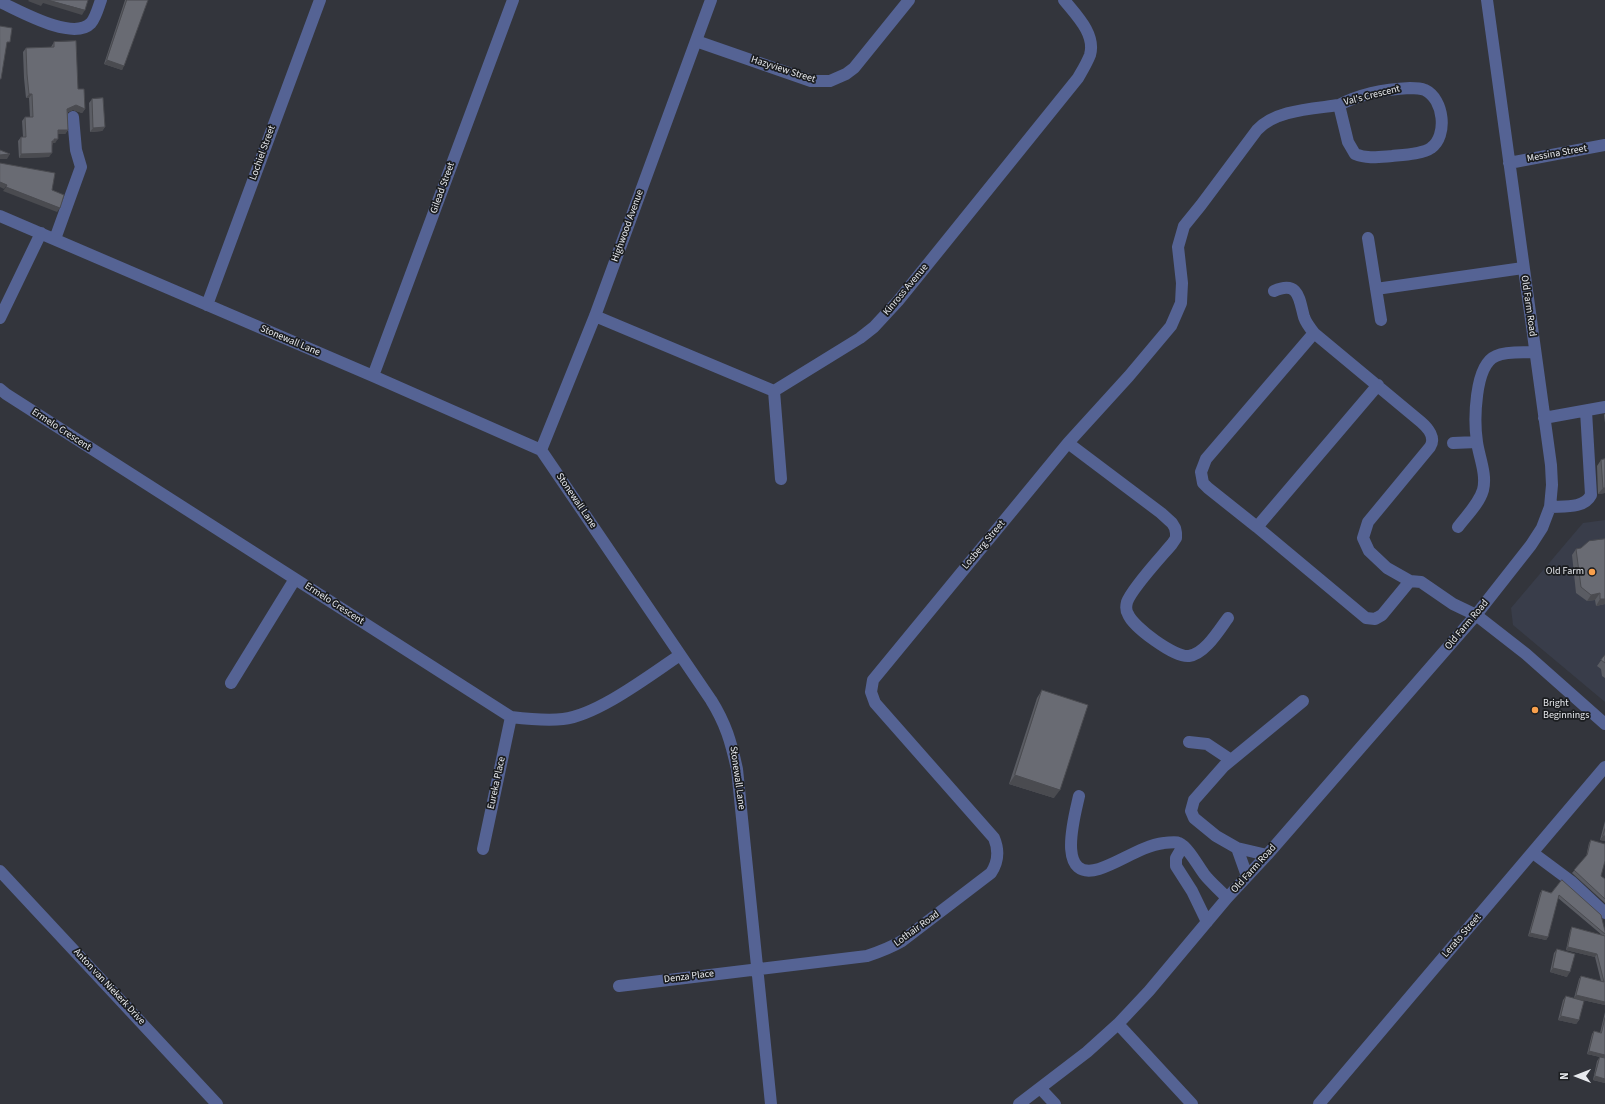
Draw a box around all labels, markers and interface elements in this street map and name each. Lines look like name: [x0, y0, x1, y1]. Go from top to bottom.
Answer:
street label: Hazyview Street: [749, 54, 817, 86]
street label: Val's Crescent: [1343, 83, 1401, 109]
street label: Lochiel Street: [248, 124, 278, 182]
street label: Messina Street: [1526, 143, 1588, 165]
street label: Gilead Street: [428, 161, 458, 215]
street label: Highwood Avenue: [609, 188, 647, 264]
street label: Kinross Avenue: [881, 262, 931, 318]
street label: Old Farm Road: [1518, 275, 1538, 337]
street label: Stonewall Lane: [258, 323, 322, 359]
street label: Ermelo Crescent: [29, 406, 93, 454]
street label: Stonewall Lane: [553, 471, 599, 531]
street label: Losberg Street: [960, 518, 1008, 572]
place label: Old Farm: [1546, 566, 1584, 578]
marker: Old Farm: [1587, 567, 1597, 577]
street label: Ermelo Crescent: [302, 580, 366, 628]
street label: Old Farm Road: [1443, 598, 1491, 652]
place label: Bright Beginnings: [1543, 698, 1589, 722]
marker: Bright Beginnings: [1530, 705, 1540, 715]
street label: Stonewall Lane: [727, 746, 747, 810]
street label: Eureka Place: [486, 756, 508, 810]
street label: Old Farm Road: [1229, 842, 1279, 896]
street label: Lothair Road: [892, 908, 942, 950]
street label: Lerato Street: [1440, 912, 1484, 960]
street label: Anton van Niekerk Drive: [71, 946, 147, 1028]
street label: Denza Place: [663, 968, 715, 986]
north arrow: [1557, 1056, 1597, 1096]
text: N: [1557, 1072, 1572, 1080]

